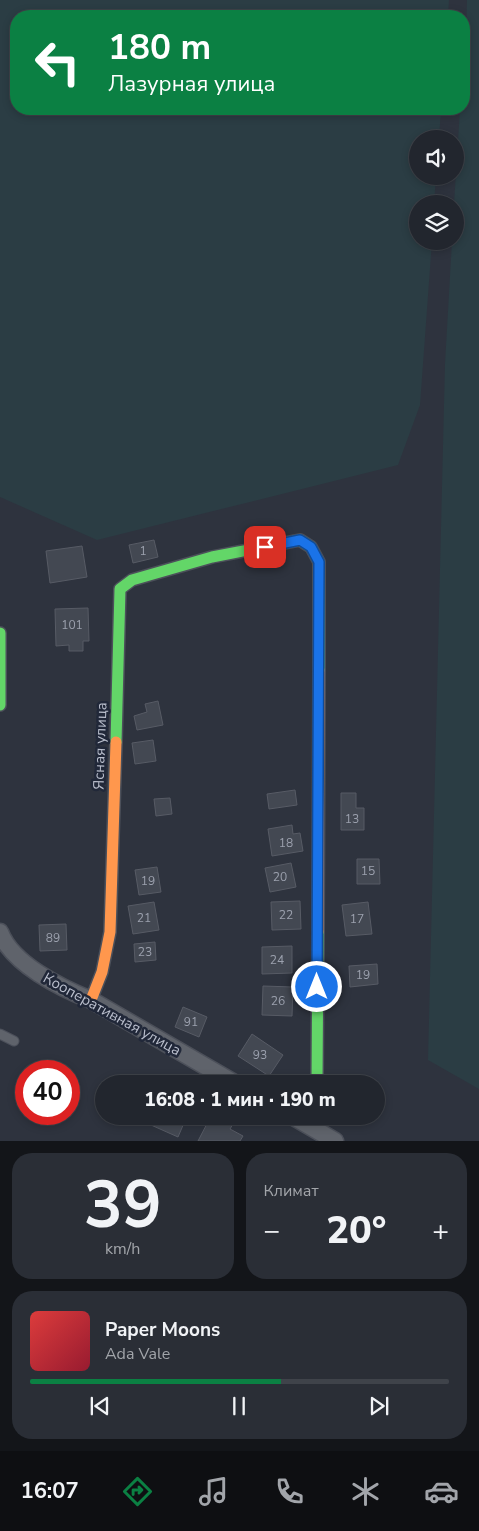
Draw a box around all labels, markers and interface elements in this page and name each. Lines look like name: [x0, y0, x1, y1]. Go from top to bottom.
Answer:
text: 180 m: [108, 24, 211, 71]
icon: left: [25, 30, 90, 95]
text: Лазурная улица: [108, 69, 275, 99]
map controls: [409, 130, 464, 250]
button: sound: [409, 130, 464, 185]
button: layers: [409, 195, 464, 250]
pin: [244, 526, 286, 568]
icon: arrive: [251, 533, 279, 561]
house number: 1: [139, 543, 147, 559]
house number: 101: [61, 617, 83, 633]
street label: Ясная улица: [88, 702, 112, 790]
house number: 13: [345, 811, 359, 827]
house number: 18: [279, 835, 293, 851]
house number: 15: [361, 863, 375, 879]
house number: 20: [273, 869, 287, 885]
house number: 19: [141, 873, 155, 889]
house number: 22: [279, 907, 293, 923]
house number: 21: [137, 910, 151, 926]
house number: 17: [350, 911, 364, 927]
house number: 89: [46, 930, 60, 946]
house number: 23: [138, 944, 152, 960]
house number: 24: [270, 952, 284, 968]
position arrow: [290, 960, 342, 1012]
house number: 19: [356, 967, 370, 983]
street label: Кооперативная улица: [40, 968, 184, 1060]
house number: 26: [271, 993, 285, 1009]
house number: 91: [184, 1014, 198, 1030]
house number: 93: [253, 1047, 267, 1063]
speed limit sign: 40: [15, 1060, 80, 1125]
text: 16:08 · 1 мин · 190 m: [144, 1087, 336, 1113]
text: 39: [84, 1161, 162, 1250]
text: Климат: [264, 1180, 319, 1202]
text: 20°: [326, 1205, 386, 1256]
text: −: [264, 1212, 280, 1250]
text: +: [432, 1212, 449, 1250]
text: km/h: [105, 1238, 140, 1260]
text: Paper Moons: [105, 1317, 220, 1343]
text: Ada Vale: [105, 1343, 170, 1365]
icon: previous: [86, 1392, 114, 1420]
icon: pause: [225, 1392, 253, 1420]
icon: next: [365, 1392, 393, 1420]
icon: directions: [120, 1474, 155, 1509]
icon: music: [196, 1474, 231, 1509]
icon: phone: [272, 1474, 307, 1509]
icon: climate: [348, 1474, 383, 1509]
icon: car: [424, 1474, 459, 1509]
text: 16:07: [20, 1476, 79, 1506]

